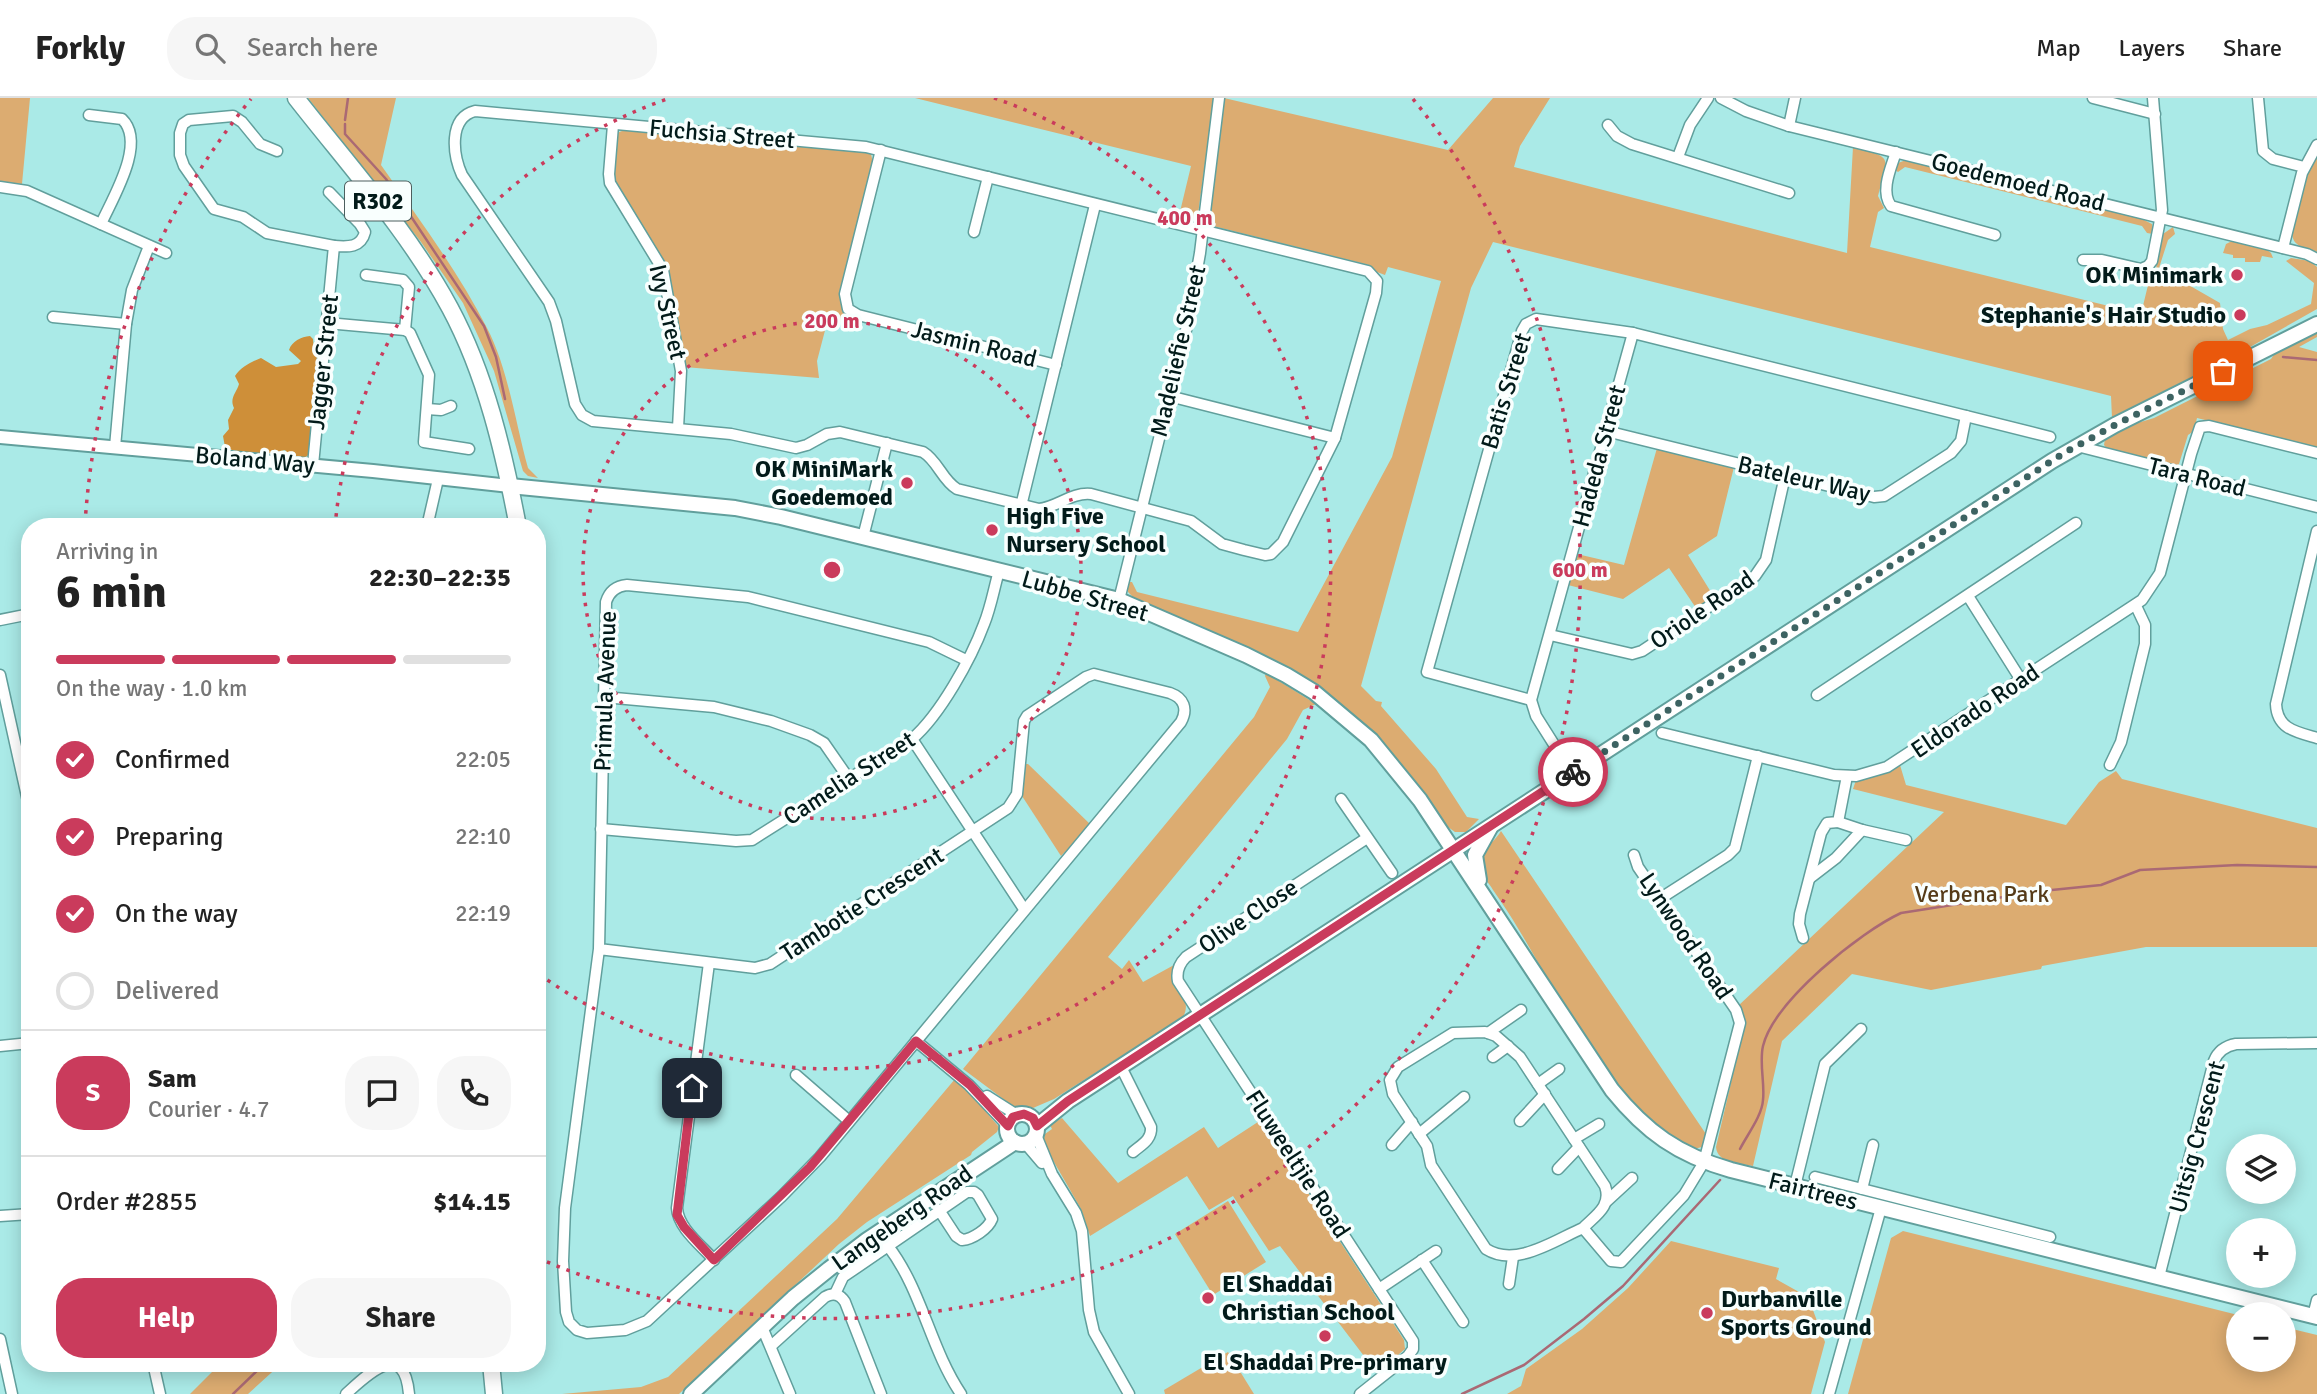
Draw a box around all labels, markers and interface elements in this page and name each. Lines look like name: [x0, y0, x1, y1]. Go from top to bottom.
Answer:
search box: [167, 17, 657, 80]
text: Forkly: [35, 28, 125, 69]
icon: search: [191, 29, 229, 67]
text: Search here: [247, 32, 378, 64]
text: Map: [2036, 33, 2081, 63]
text: Layers: [2119, 33, 2185, 63]
text: Share: [2223, 33, 2282, 63]
street label: Fuchsia Street: [648, 113, 796, 155]
street label: Goedemoed Road: [1928, 146, 2108, 218]
road number: R302: [345, 181, 411, 220]
text: 400 m: [1157, 205, 1213, 231]
place label: OK Minimark: [2086, 260, 2223, 290]
street label: Ivy Street: [642, 261, 694, 363]
street label: Madeliefie Street: [1144, 262, 1212, 440]
marker: OK Minimark: [2229, 267, 2245, 283]
street label: Jagger Street: [301, 293, 345, 431]
place label: Stephanie's Hair Studio: [1981, 300, 2226, 330]
marker: Stephanie's Hair Studio: [2232, 307, 2248, 323]
text: 200 m: [804, 308, 860, 334]
street label: Jasmin Road: [908, 314, 1040, 374]
street label: Batis Street: [1474, 329, 1538, 453]
pin: [2193, 341, 2253, 401]
icon: bag: [2204, 352, 2242, 390]
street label: Hadeda Street: [1566, 382, 1632, 530]
street label: Boland Way: [194, 440, 316, 480]
street label: Bateleur Way: [1735, 449, 1873, 509]
street label: Tara Road: [2145, 450, 2249, 504]
place label: OK MiniMark Goedemoed: [755, 454, 893, 512]
marker: OK MiniMark Goedemoed: [899, 475, 915, 491]
place label: High Five Nursery School: [1006, 501, 1166, 559]
marker: High Five Nursery School: [984, 522, 1000, 538]
text: Arriving in: [56, 537, 158, 566]
text: 600 m: [1552, 557, 1608, 583]
centre of rings: [820, 558, 844, 582]
text: 22:30–22:35: [369, 562, 511, 594]
text: 6 min: [56, 564, 167, 620]
street label: Lubbe Street: [1018, 564, 1152, 628]
street label: Oriole Road: [1644, 564, 1760, 656]
street label: Primula Avenue: [587, 610, 623, 772]
street label: Eldorado Road: [1905, 657, 2045, 765]
text: On the way · 1.0 km: [56, 674, 247, 703]
street label: Camelia Street: [777, 724, 921, 832]
courier: [1538, 737, 1608, 807]
icon: check: [56, 741, 94, 779]
text: Confirmed: [115, 744, 230, 776]
text: 22:05: [455, 745, 511, 774]
icon: bike: [1554, 753, 1592, 791]
icon: check: [56, 818, 94, 856]
text: Preparing: [115, 821, 223, 853]
text: 22:10: [455, 822, 511, 851]
street label: Tambotie Crescent: [775, 840, 949, 968]
street label: Lynwood Road: [1633, 867, 1739, 1005]
street label: Olive Close: [1193, 872, 1303, 960]
park label: Verbena Park: [1915, 879, 2049, 909]
icon: check: [56, 895, 94, 933]
text: On the way: [115, 898, 238, 930]
text: 22:19: [455, 899, 511, 928]
text: Delivered: [115, 975, 220, 1007]
button: chat: [345, 1056, 419, 1130]
button: phone: [437, 1056, 511, 1130]
pin: [662, 1058, 722, 1118]
street label: Uitsig Crescent: [2162, 1058, 2232, 1216]
text: Sam: [148, 1063, 197, 1095]
icon: home: [673, 1069, 711, 1107]
text: S: [86, 1077, 100, 1109]
street label: Fluweeltjie Road: [1239, 1084, 1357, 1244]
text: Courier · 4.7: [148, 1095, 269, 1124]
map controls: [2226, 1134, 2296, 1372]
button: layers: [2226, 1134, 2296, 1204]
street label: Langeberg Road: [826, 1158, 978, 1278]
street label: Fairtrees: [1765, 1165, 1861, 1217]
text: Order #2855: [56, 1186, 197, 1218]
text: $14.15: [433, 1186, 511, 1218]
button: +: [2226, 1218, 2296, 1288]
place label: El Shaddai Christian School: [1222, 1269, 1395, 1327]
button: Help: [56, 1278, 277, 1358]
button: Share: [291, 1278, 511, 1358]
place label: Durbanville Sports Ground: [1721, 1284, 1872, 1342]
marker: El Shaddai Christian School: [1200, 1290, 1216, 1306]
button: −: [2226, 1302, 2296, 1372]
marker: Durbanville Sports Ground: [1699, 1305, 1715, 1321]
marker: El Shaddai Pre-primary: [1317, 1328, 1333, 1344]
place label: El Shaddai Pre-primary: [1203, 1347, 1447, 1377]

